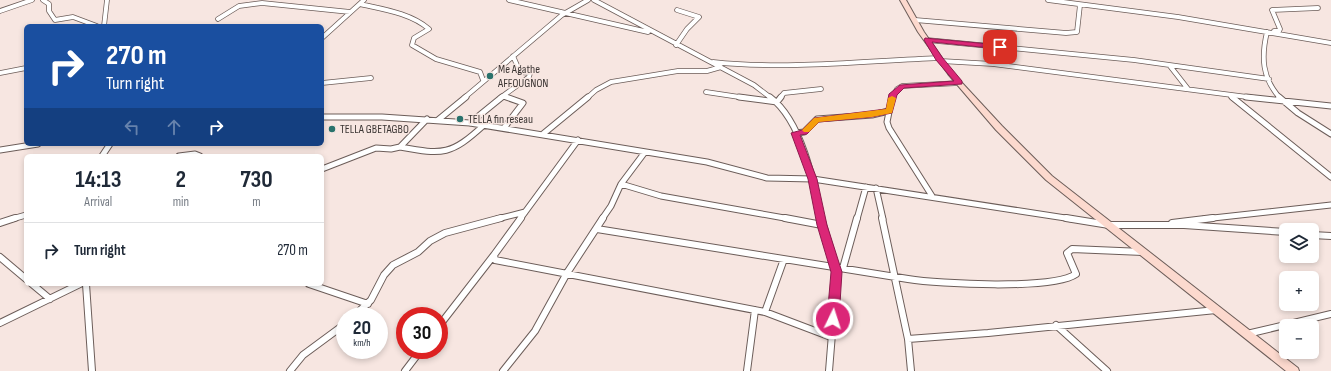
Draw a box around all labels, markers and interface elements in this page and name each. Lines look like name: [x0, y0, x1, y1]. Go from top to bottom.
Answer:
pin: [983, 30, 1017, 64]
icon: arrive: [989, 36, 1011, 58]
text: 270 m: [106, 39, 167, 72]
icon: right: [40, 40, 92, 92]
place label: Me Agathe AFFOUGNON: [497, 62, 548, 91]
marker: Me Agathe AFFOUGNON: [485, 71, 495, 81]
text: Turn right: [106, 73, 164, 94]
place label: TELLA fin reseau: [468, 112, 533, 127]
marker: TELLA fin reseau: [455, 114, 465, 124]
icon: left: [121, 116, 143, 138]
icon: ahead: [163, 116, 185, 138]
icon: right: [205, 116, 227, 138]
place label: TELLA GBETAGBO: [340, 122, 409, 137]
marker: TELLA GBETAGBO: [327, 124, 337, 134]
text: 14:13: [75, 165, 121, 194]
text: 2: [176, 165, 186, 194]
text: 730: [240, 165, 273, 194]
text: Arrival: [84, 194, 112, 210]
text: min: [173, 194, 189, 210]
text: m: [252, 194, 261, 210]
map controls: [1279, 223, 1319, 359]
button: layers: [1279, 223, 1319, 263]
icon: right: [40, 240, 62, 262]
text: Turn right: [74, 241, 126, 260]
text: 270 m: [277, 241, 308, 260]
button: +: [1279, 271, 1319, 311]
position arrow: [812, 298, 854, 340]
speed limit sign: 30: [396, 307, 448, 359]
text: 20: [353, 316, 371, 340]
button: −: [1279, 319, 1319, 359]
text: km/h: [353, 337, 371, 349]

